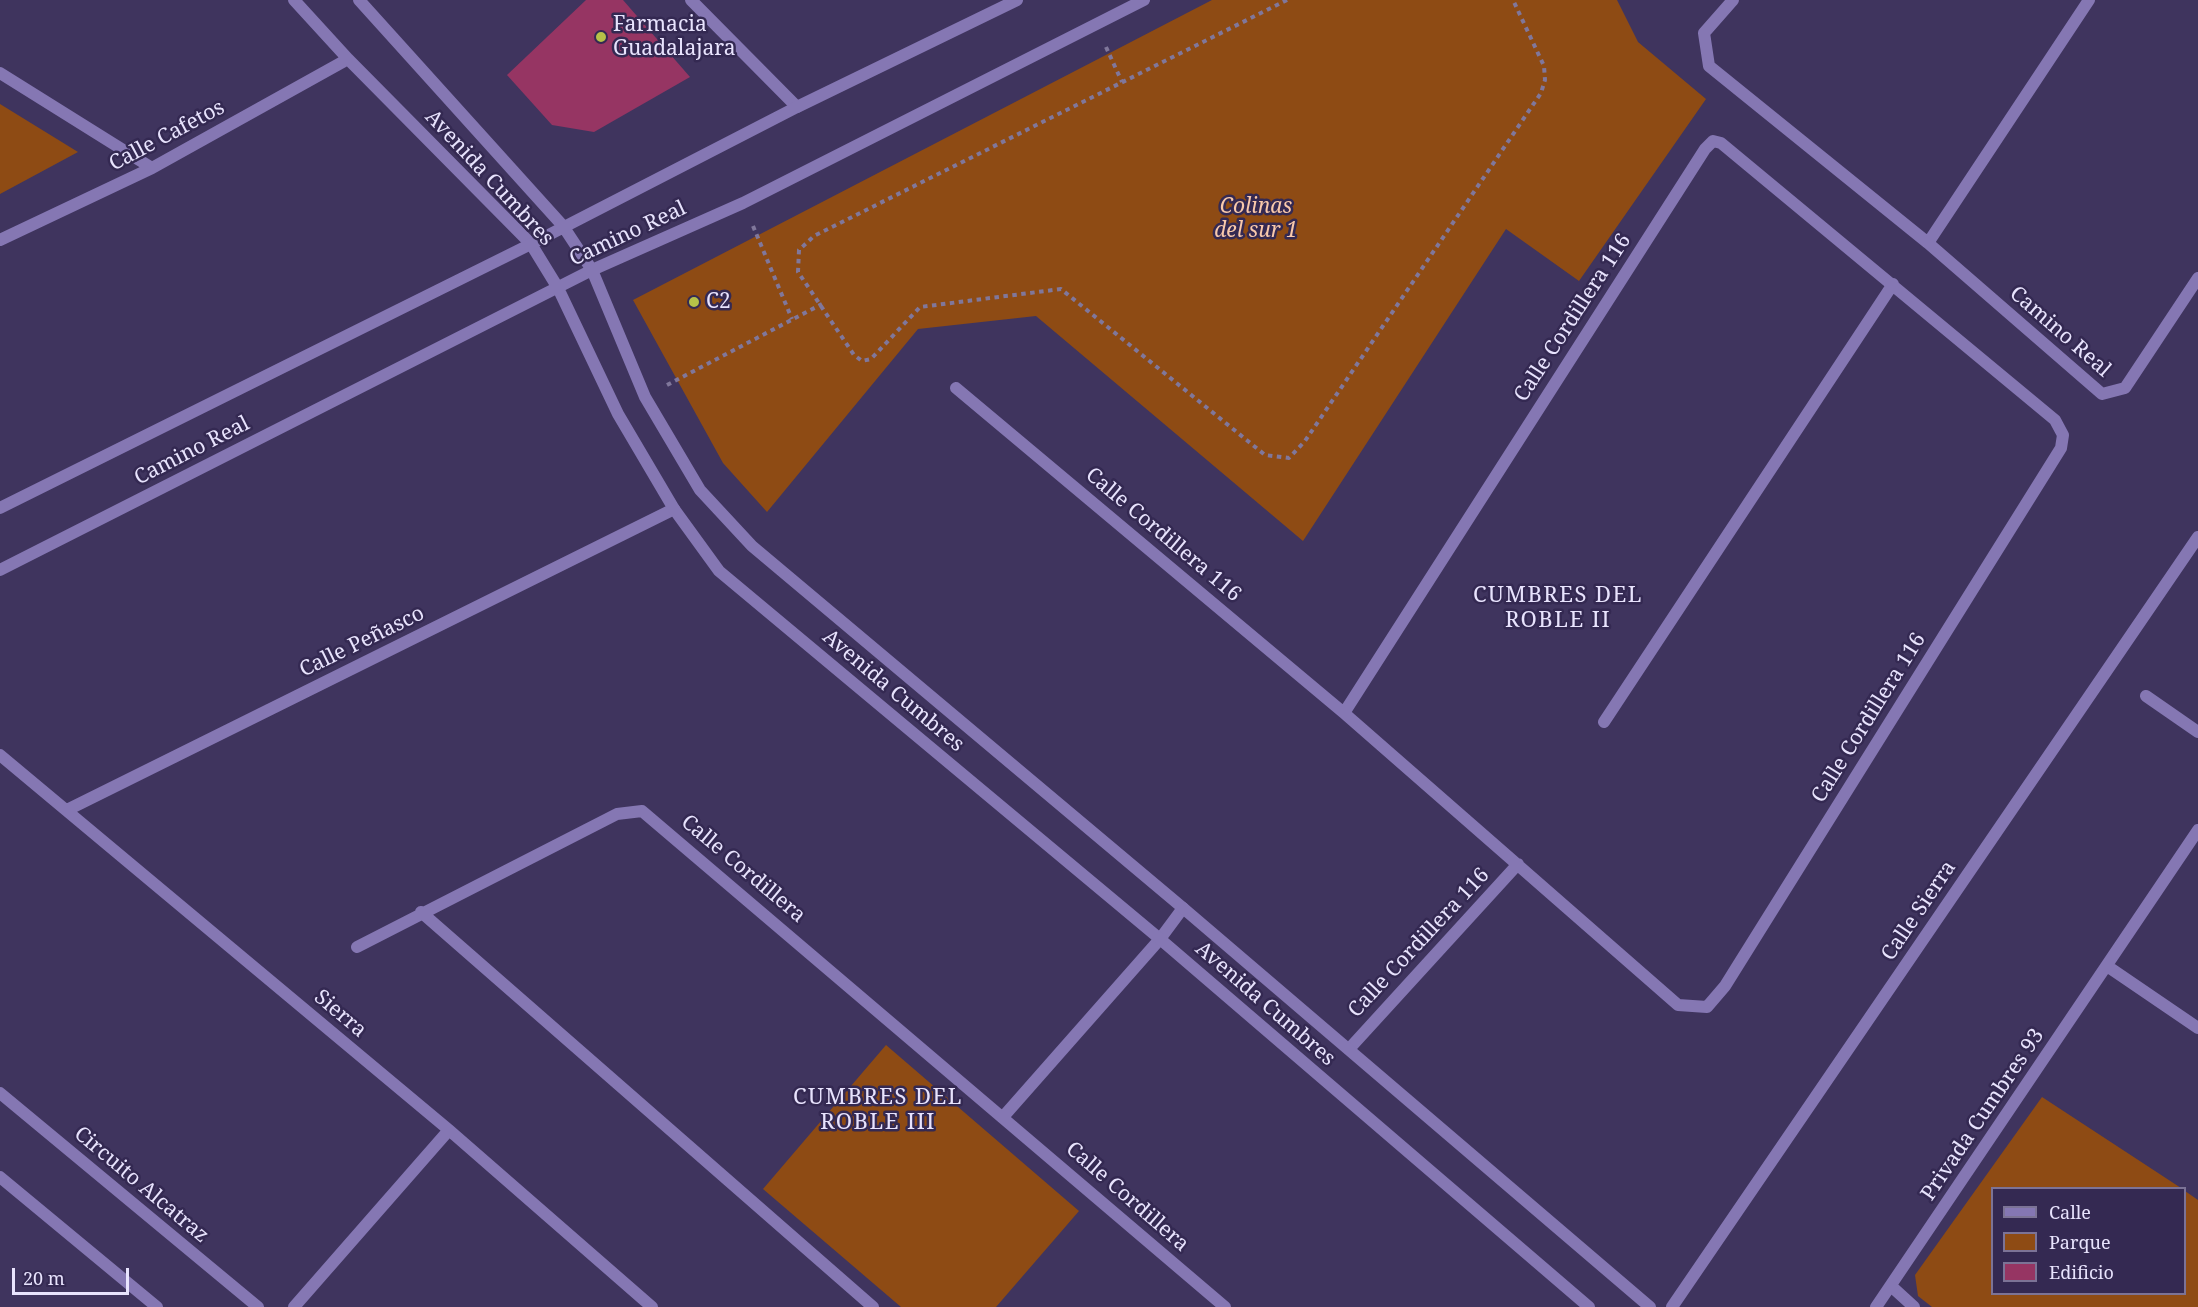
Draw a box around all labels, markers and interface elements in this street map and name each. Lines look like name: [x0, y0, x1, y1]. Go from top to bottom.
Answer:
place label: Farmacia Guadalajara: [613, 12, 736, 62]
marker: Farmacia Guadalajara: [594, 30, 608, 44]
street label: Calle Cafetos: [105, 95, 229, 177]
street label: Avenida Cumbres: [419, 105, 559, 251]
park label: Colinas del sur 1: [1214, 194, 1298, 244]
street label: Camino Real: [566, 196, 690, 272]
street label: Calle Cordillera 116: [1509, 229, 1637, 407]
street label: Camino Real: [2004, 281, 2116, 383]
place label: C2: [706, 289, 731, 315]
marker: C2: [687, 295, 701, 309]
street label: Camino Real: [130, 411, 254, 491]
street label: Calle Cordillera 116: [1080, 463, 1246, 607]
district label: CUMBRES DEL ROBLE II: [1473, 583, 1643, 634]
street label: Calle Peñasco: [296, 601, 428, 683]
street label: Avenida Cumbres: [817, 624, 969, 758]
street label: Calle Cordillera 116: [1807, 629, 1931, 807]
street label: Calle Cordillera: [676, 810, 810, 928]
street label: Calle Sierra: [1876, 856, 1962, 966]
street label: Calle Cordillera 116: [1343, 863, 1495, 1023]
street label: Avenida Cumbres: [1190, 936, 1340, 1072]
street label: Sierra: [309, 985, 371, 1043]
street label: Privada Cumbres 93: [1916, 1024, 2050, 1206]
district label: CUMBRES DEL ROBLE III: [793, 1085, 963, 1136]
street label: Circuito Alcatraz: [69, 1121, 213, 1249]
street label: Calle Cordillera: [1060, 1137, 1194, 1257]
legend: [1991, 1187, 2186, 1295]
text: Calle: [2049, 1200, 2091, 1224]
text: Parque: [2049, 1230, 2111, 1254]
scale bar: [15, 1256, 132, 1294]
text: Edificio: [2049, 1260, 2114, 1284]
text: 20 m: [23, 1266, 65, 1290]

